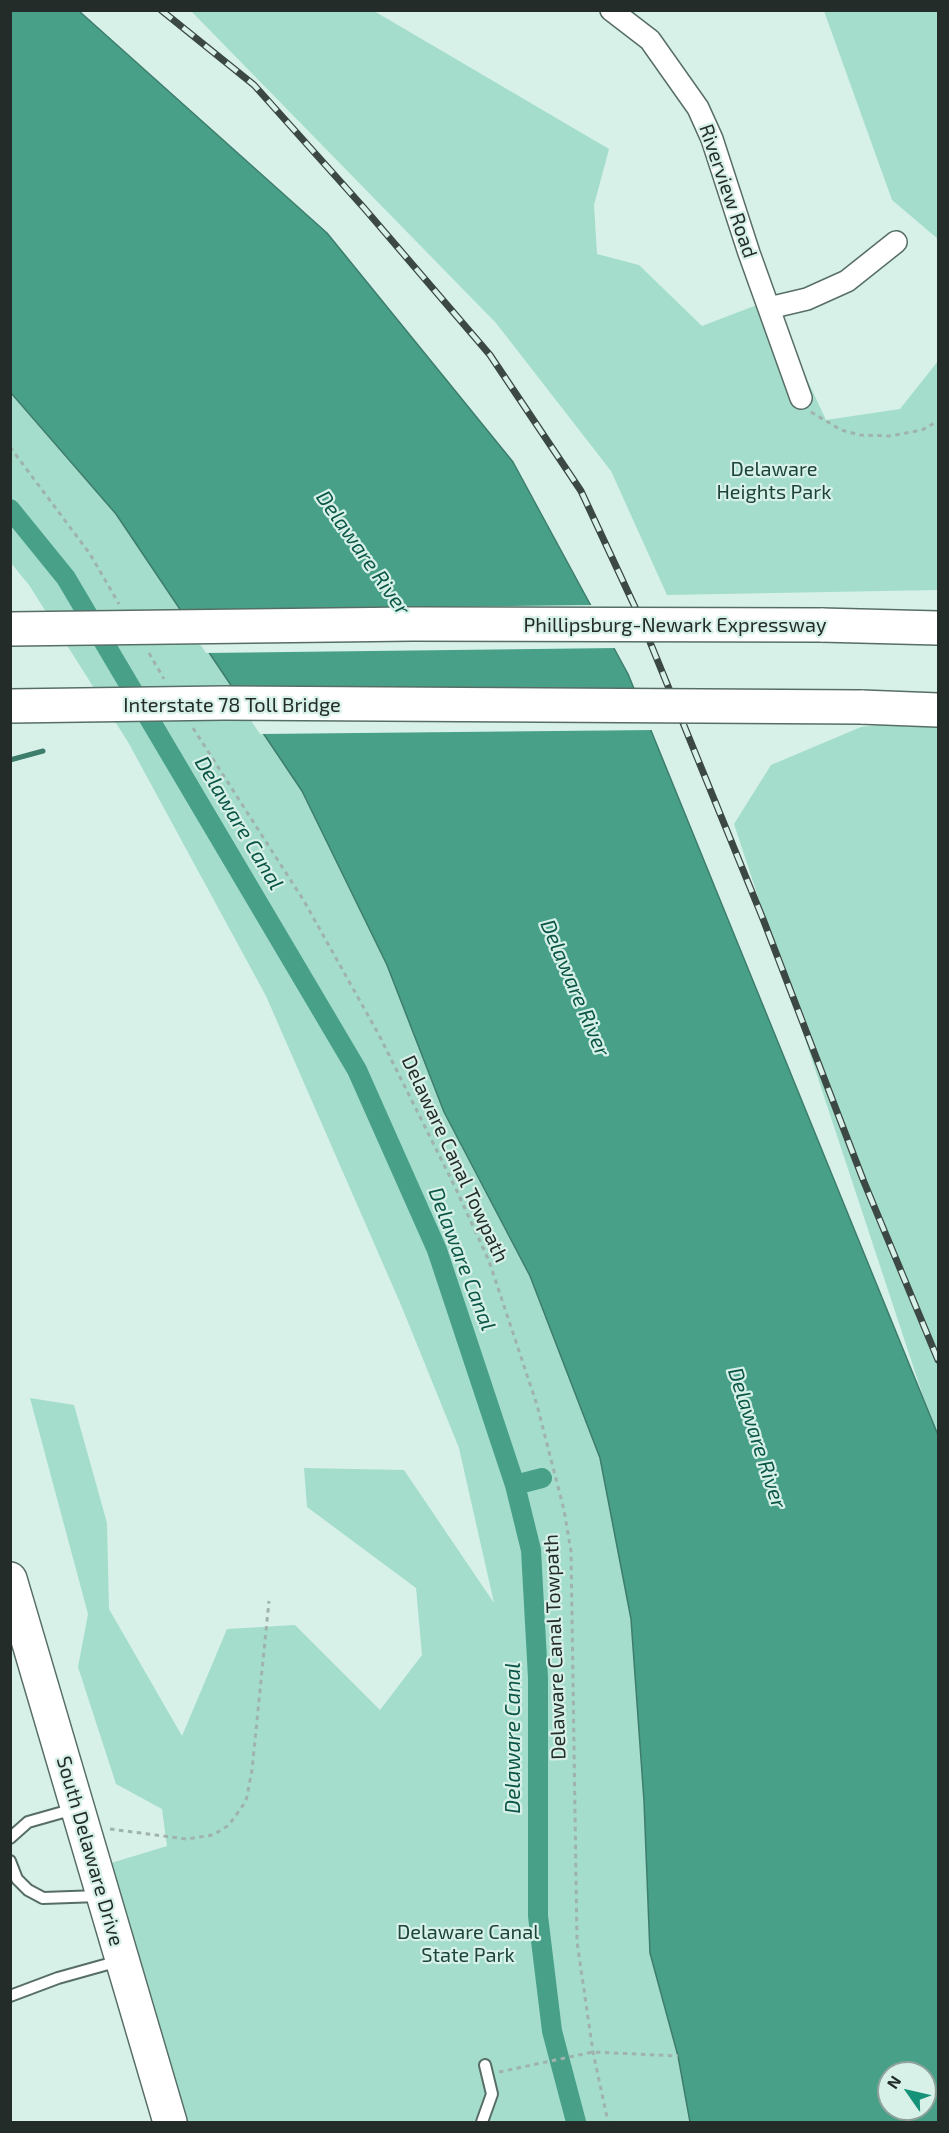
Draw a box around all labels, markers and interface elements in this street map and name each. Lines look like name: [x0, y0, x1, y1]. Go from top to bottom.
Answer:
street label: Riverview Road: [694, 121, 762, 261]
park label: Delaware Heights Park: [717, 457, 831, 504]
water label: Delaware River: [311, 486, 415, 620]
street label: Phillipsburg-Newark Expressway: [524, 613, 826, 637]
street label: Interstate 78 Toll Bridge: [123, 693, 341, 717]
water label: Delaware Canal: [189, 752, 289, 894]
water label: Delaware River: [535, 916, 615, 1060]
street label: Delaware Canal Towpath: [396, 1052, 514, 1266]
water label: Delaware Canal: [423, 1184, 501, 1334]
water label: Delaware River: [722, 1365, 792, 1511]
street label: Delaware Canal Towpath: [539, 1534, 571, 1760]
water label: Delaware Canal: [500, 1662, 526, 1814]
street label: South Delaware Drive: [51, 1753, 129, 1949]
park label: Delaware Canal State Park: [397, 1920, 539, 1967]
north arrow: [877, 2061, 937, 2121]
text: N: [882, 2072, 904, 2092]

